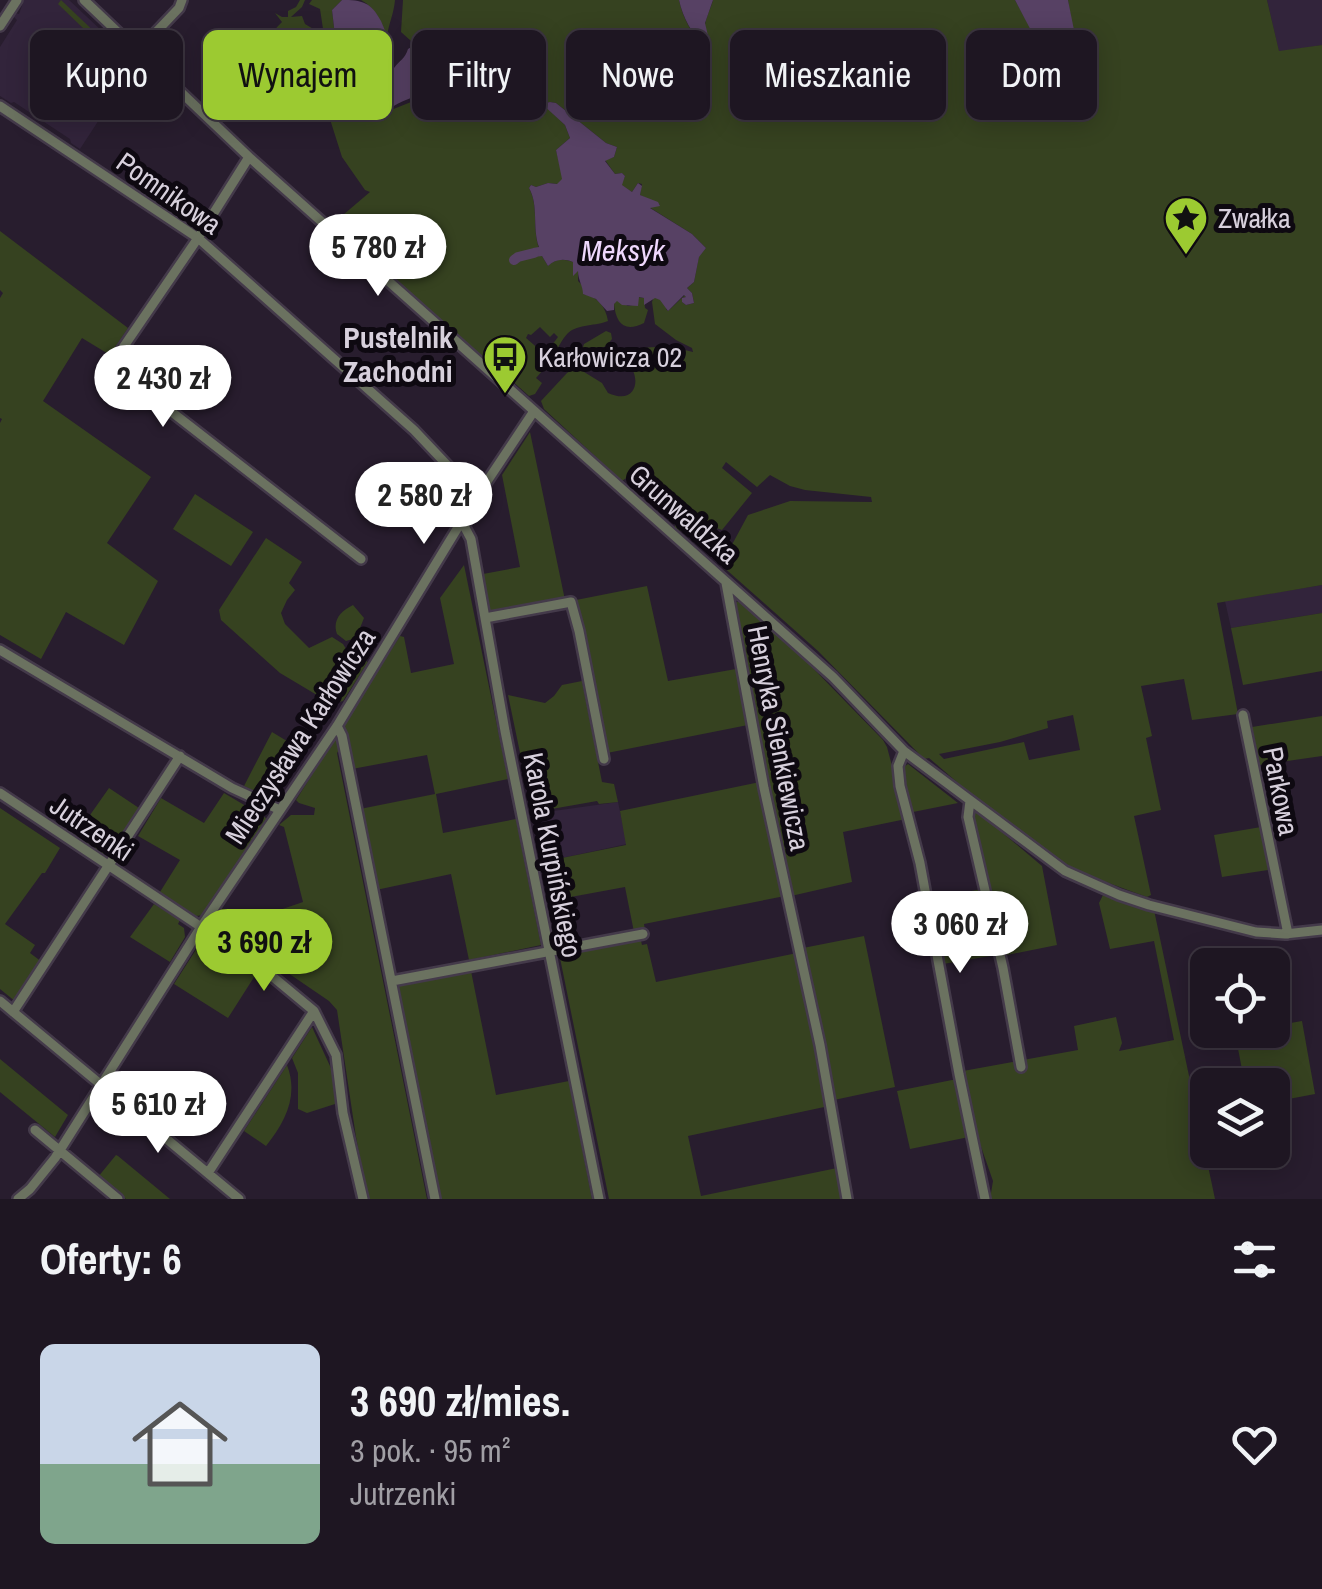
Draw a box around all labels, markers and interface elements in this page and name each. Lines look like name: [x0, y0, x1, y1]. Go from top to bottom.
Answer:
chip: Kupno: [30, 30, 183, 120]
chip: Wynajem: [203, 30, 392, 120]
chip: Filtry: [412, 30, 546, 120]
chip: Nowe: [566, 30, 710, 120]
chip: Mieszkanie: [730, 30, 946, 120]
chip: Dom: [966, 30, 1097, 120]
street label: Pomnikowa: [109, 143, 229, 243]
place icon: Zwałka: [1163, 195, 1209, 256]
place label: Zwałka: [1218, 199, 1291, 237]
pin: 5 780 zł: [275, 214, 481, 299]
text: 5 780 zł: [331, 225, 425, 268]
water label: Meksyk: [581, 230, 666, 270]
district label: Pustelnik Zachodni: [343, 317, 453, 391]
bus stop icon: Karłowicza 02: [482, 334, 528, 395]
place label: Karłowicza 02: [538, 338, 682, 376]
pin: 2 430 zł: [60, 345, 266, 430]
text: 2 430 zł: [116, 356, 210, 399]
street label: Grunwaldzka: [621, 456, 747, 572]
pin: 2 580 zł: [321, 462, 527, 547]
text: 2 580 zł: [377, 473, 471, 516]
street label: Mieczysława Karłowicza: [216, 621, 384, 851]
street label: Henryka Sienkiewicza: [739, 622, 819, 854]
street label: Parkowa: [1254, 744, 1308, 839]
street label: Karola Kurpińskiego: [515, 749, 591, 961]
street label: Jutrzenki: [43, 786, 141, 870]
pin: 3 060 zł: [857, 891, 1063, 976]
text: 3 060 zł: [913, 902, 1007, 945]
pin: 3 690 zł: [161, 909, 367, 994]
text: 3 690 zł: [217, 920, 311, 963]
map controls: [1190, 948, 1290, 1168]
button: locate: [1190, 948, 1290, 1048]
button: layers: [1190, 1068, 1290, 1168]
pin: 5 610 zł: [55, 1071, 261, 1156]
text: 5 610 zł: [111, 1082, 205, 1125]
text: Oferty: 6: [40, 1231, 182, 1287]
icon: filters: [1227, 1232, 1282, 1287]
text: 3 690 zł/mies.: [350, 1373, 570, 1429]
icon: home: [120, 1384, 240, 1504]
icon: heart: [1227, 1417, 1282, 1472]
text: 3 pok. · 95 m²: [350, 1429, 510, 1472]
text: Jutrzenki: [350, 1472, 456, 1515]

